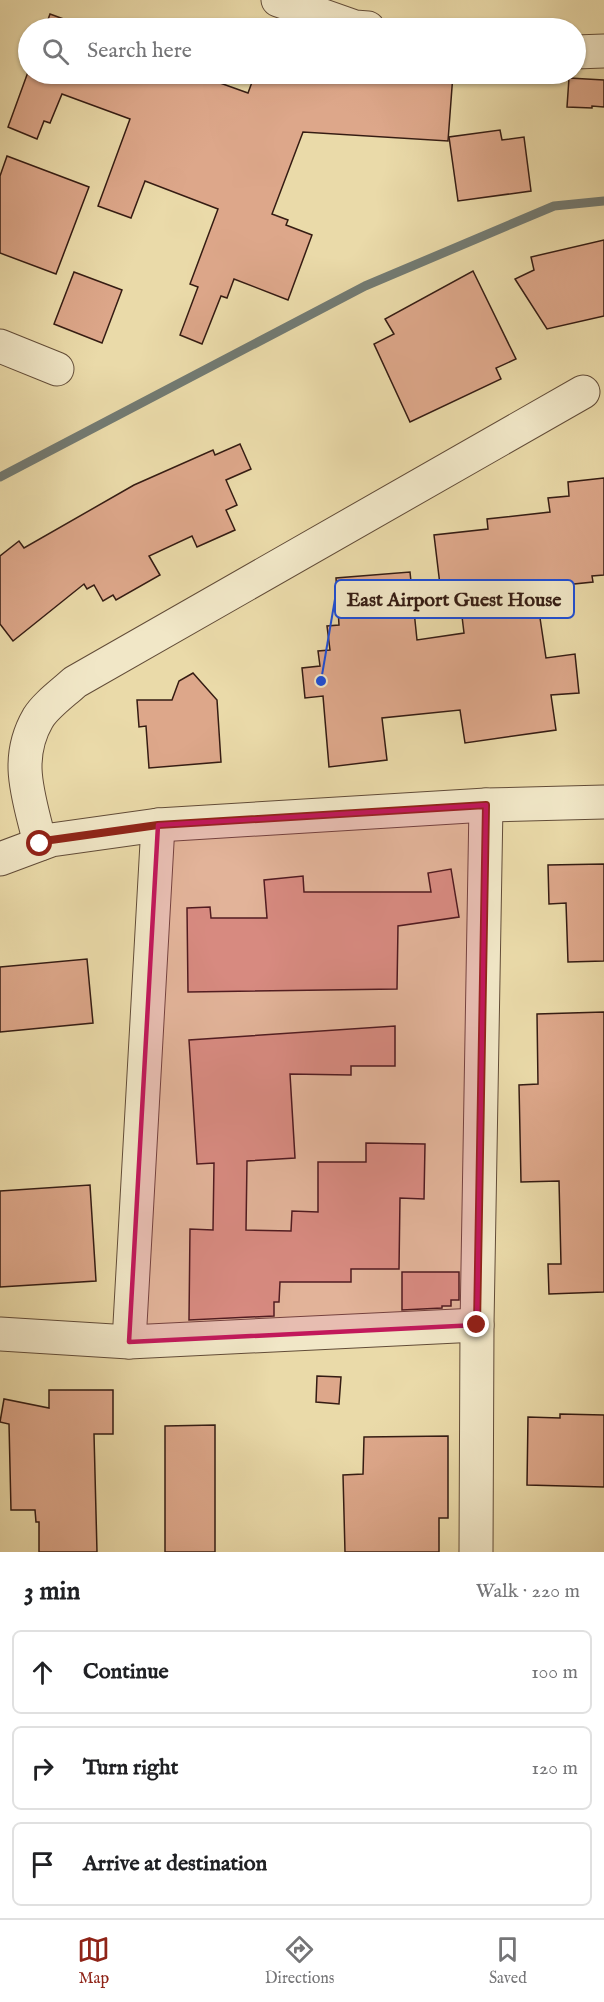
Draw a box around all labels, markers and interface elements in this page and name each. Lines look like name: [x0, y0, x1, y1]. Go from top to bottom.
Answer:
search box: [18, 18, 586, 84]
icon: search: [39, 35, 72, 68]
text: Search here: [87, 37, 192, 65]
callout: East Airport Guest House: [335, 580, 574, 618]
text: East Airport Guest House: [347, 588, 562, 613]
route start: [26, 830, 52, 856]
route end: [463, 1311, 489, 1337]
text: 3 min: [24, 1575, 80, 1608]
text: Walk · 220 m: [476, 1579, 580, 1604]
icon: ahead: [26, 1656, 59, 1689]
text: Continue: [83, 1658, 169, 1686]
text: 100 m: [531, 1660, 578, 1685]
icon: right: [26, 1752, 59, 1785]
text: Turn right: [83, 1754, 178, 1782]
text: 120 m: [532, 1756, 578, 1781]
icon: arrive: [26, 1848, 59, 1881]
text: Arrive at destination: [83, 1850, 267, 1878]
tab: Map: [77, 1933, 110, 1989]
tab: Directions: [265, 1933, 334, 1989]
tab: Saved: [489, 1933, 527, 1989]

